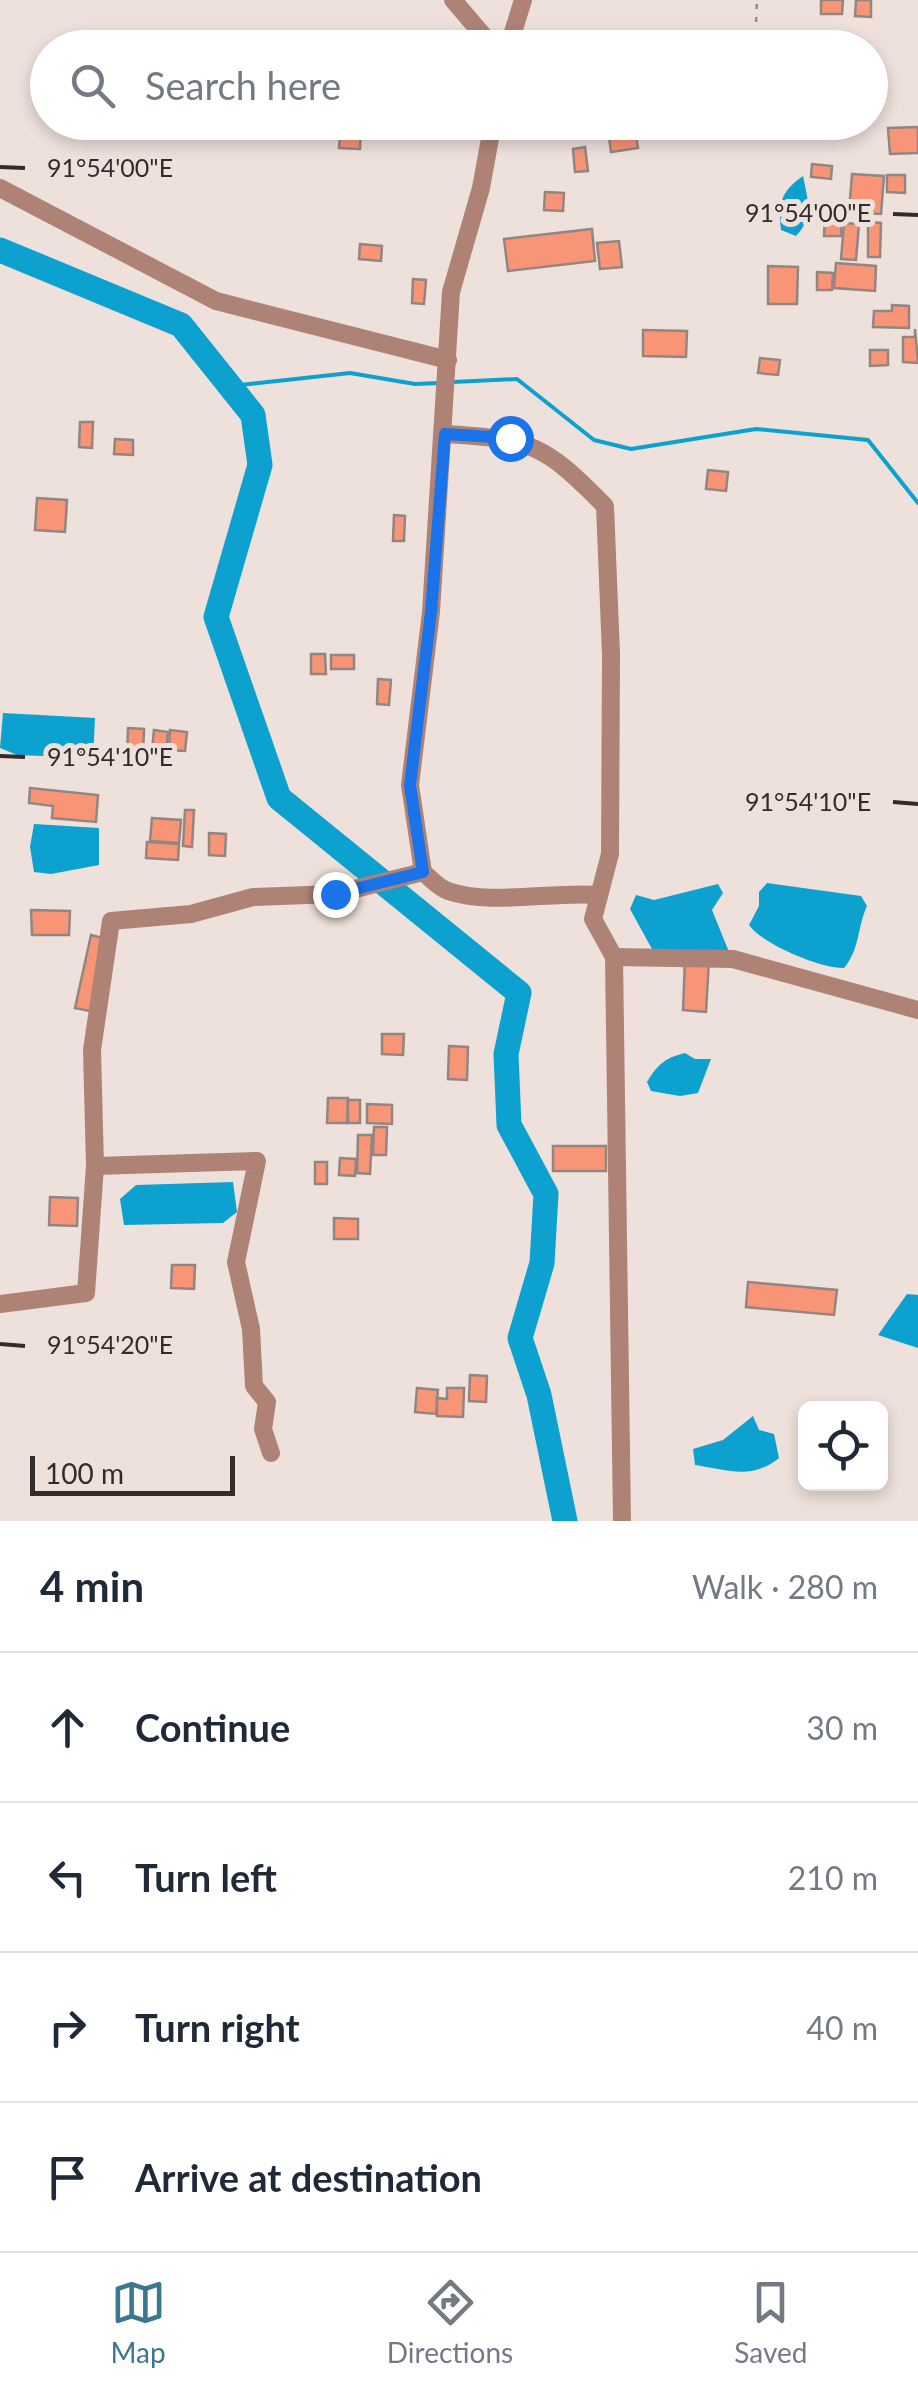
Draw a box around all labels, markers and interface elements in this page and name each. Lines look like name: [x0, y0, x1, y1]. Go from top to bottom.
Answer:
search box: [30, 30, 888, 140]
icon: search: [65, 58, 120, 113]
text: Search here: [145, 62, 341, 108]
text: 91°54'00"E: [47, 152, 173, 182]
text: 91°54'00"E: [745, 197, 871, 227]
route start: [488, 416, 534, 462]
text: 91°54'10"E: [47, 741, 173, 771]
text: 91°54'10"E: [745, 786, 871, 816]
route end: [313, 872, 359, 918]
text: 91°54'20"E: [47, 1329, 173, 1359]
map controls: [798, 1401, 888, 1491]
button: locate: [798, 1401, 888, 1491]
scale bar: [30, 1451, 235, 1496]
text: 100 m: [45, 1456, 124, 1490]
text: 4 min: [40, 1561, 144, 1611]
text: Walk · 280 m: [692, 1567, 878, 1606]
icon: ahead: [40, 1700, 95, 1755]
text: Continue: [135, 1704, 290, 1750]
text: 30 m: [806, 1708, 878, 1747]
icon: left: [40, 1850, 95, 1905]
text: Turn left: [135, 1854, 277, 1900]
text: 210 m: [788, 1858, 878, 1897]
icon: right: [40, 2000, 95, 2055]
text: Turn right: [135, 2004, 300, 2050]
text: 40 m: [806, 2008, 878, 2047]
icon: arrive: [40, 2150, 95, 2205]
text: Arrive at destination: [135, 2154, 482, 2200]
tab: Map: [111, 2275, 166, 2369]
tab: Directions: [387, 2275, 513, 2369]
tab: Saved: [734, 2275, 807, 2369]

